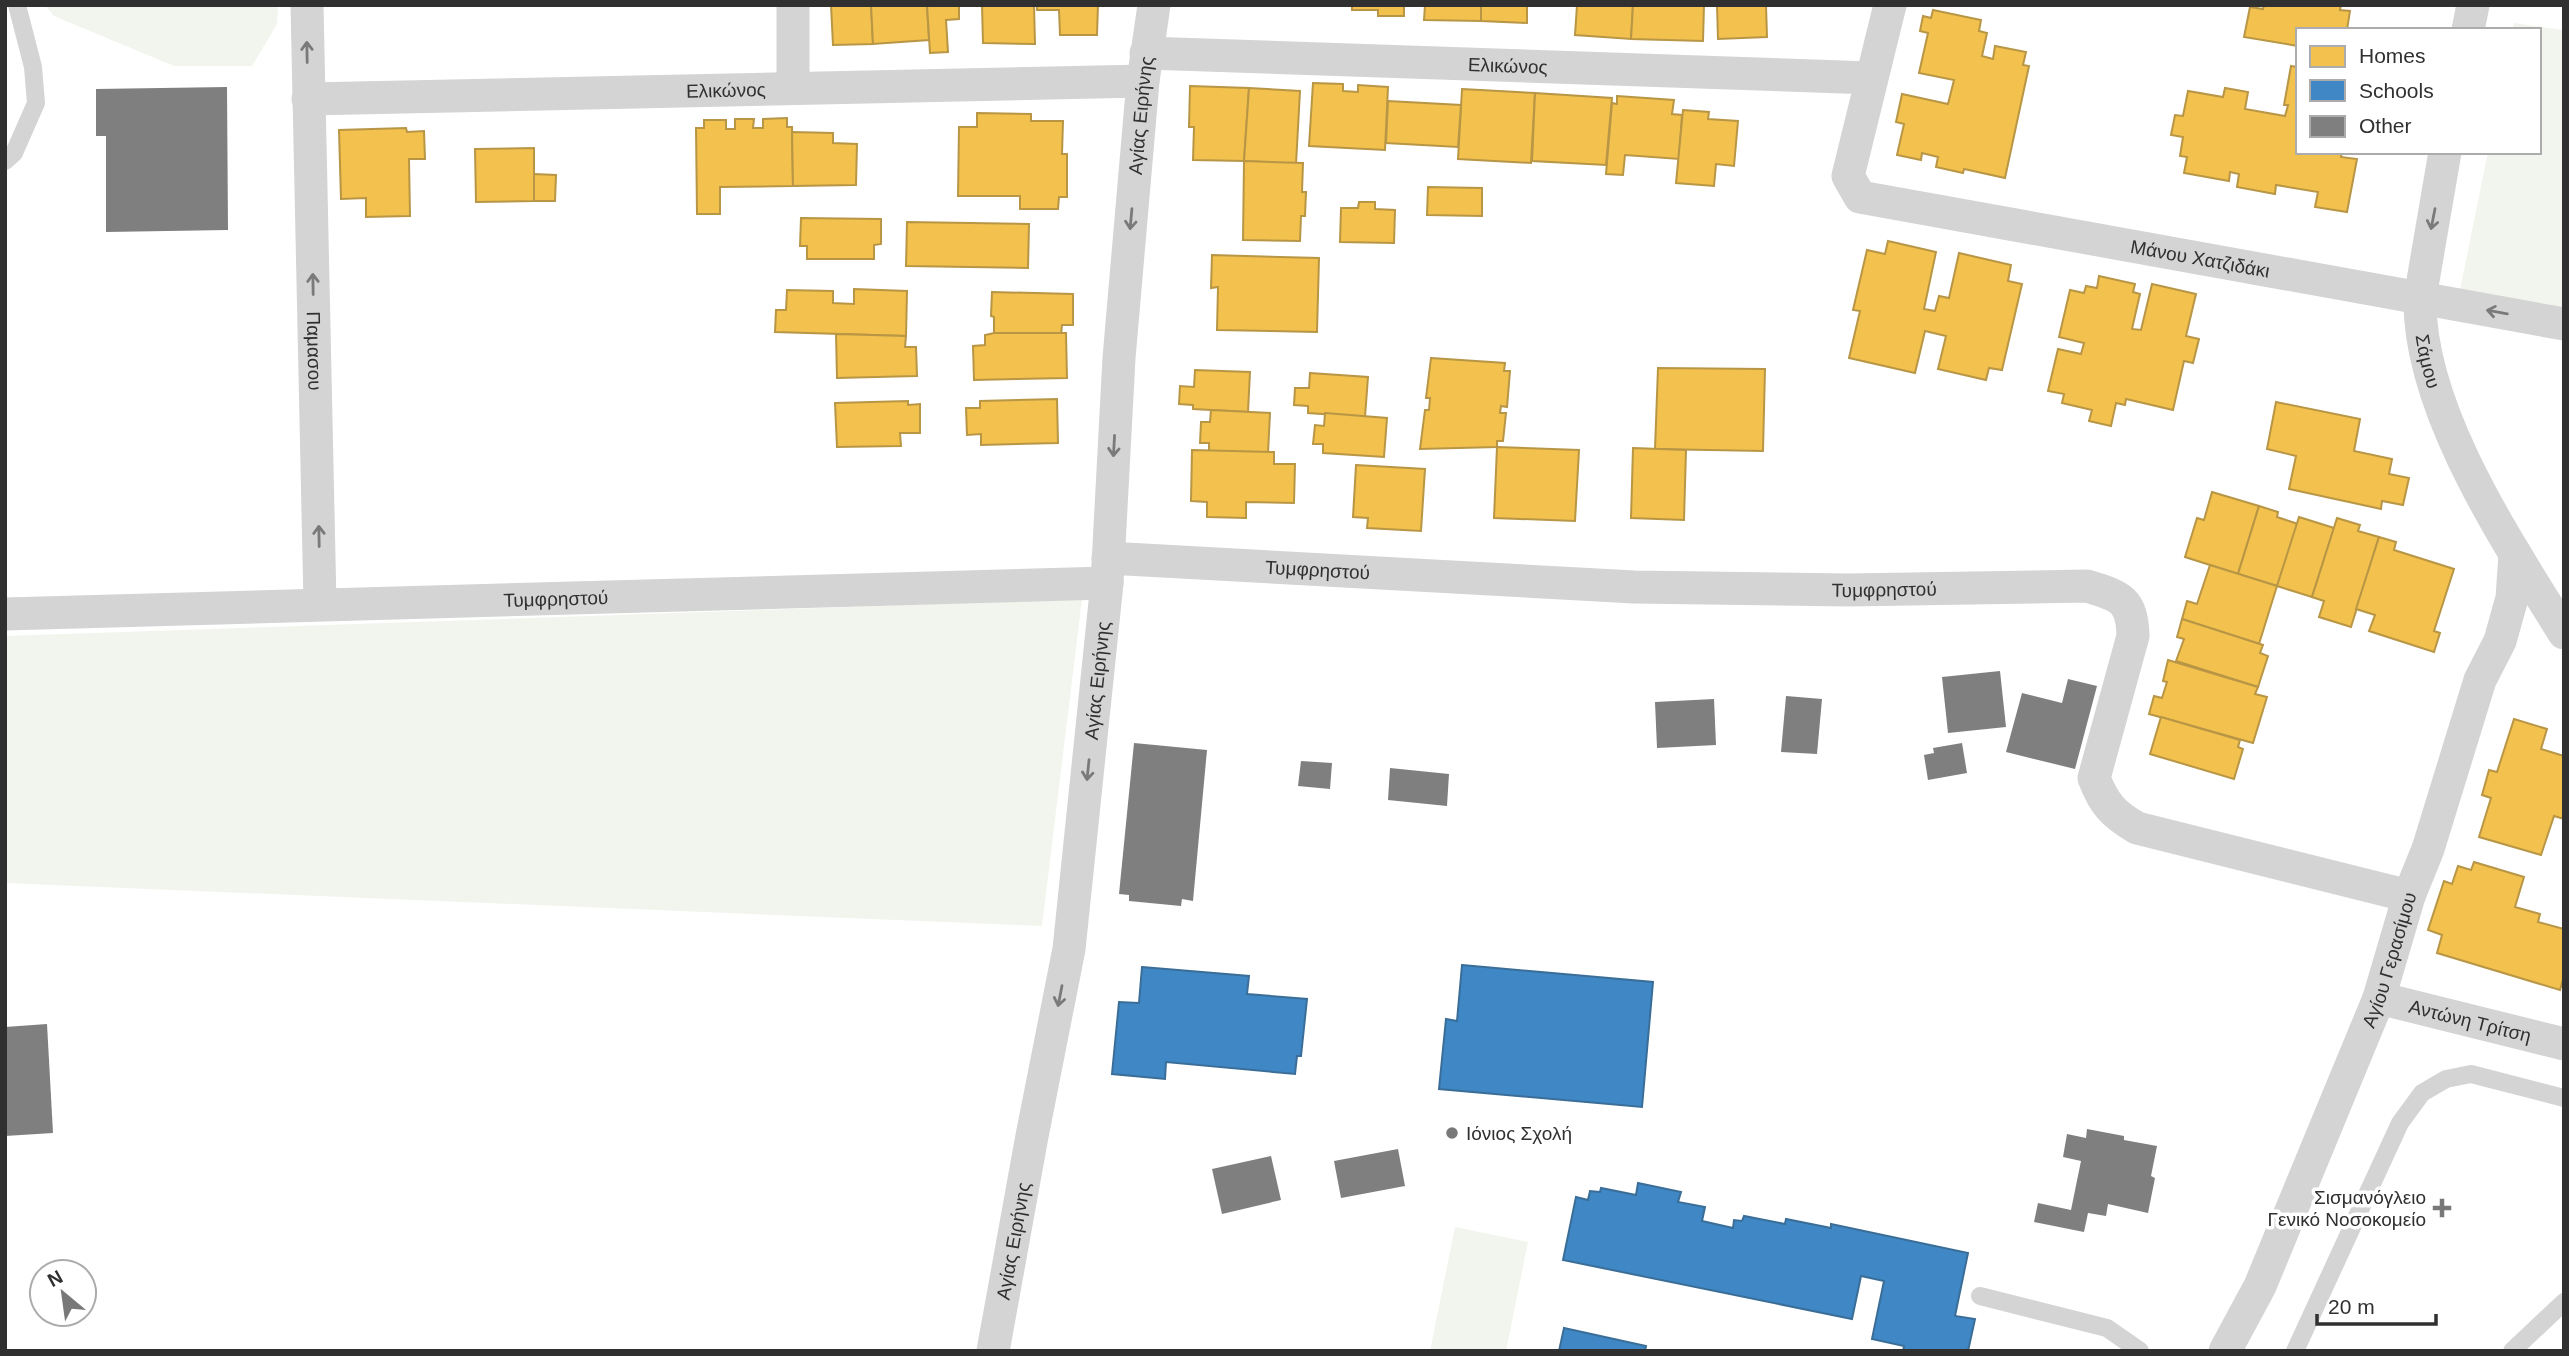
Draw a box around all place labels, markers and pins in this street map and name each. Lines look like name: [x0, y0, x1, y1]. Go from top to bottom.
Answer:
place label: Ιόνιος Σχολή: [1466, 1123, 1572, 1144]
marker: Ιόνιος Σχολή: [1444, 1125, 1460, 1141]
place label: Σισμανόγλειο Γενικό Νοσοκομείο: [2268, 1187, 2426, 1230]
marker: Σισμανόγλειο Γενικό Νοσοκομείο: [2432, 1198, 2452, 1218]

